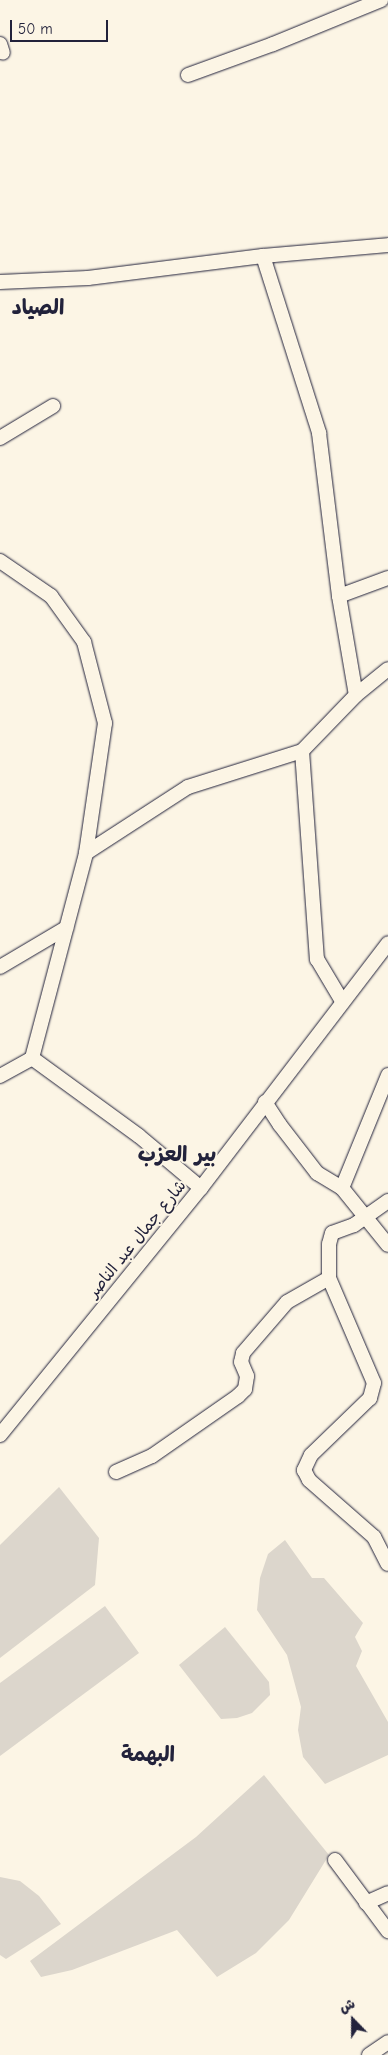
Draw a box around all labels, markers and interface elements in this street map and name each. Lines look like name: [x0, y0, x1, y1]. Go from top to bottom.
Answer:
scale bar: [12, 10, 110, 42]
text: 50 m: [18, 20, 53, 38]
district label: الصياد: [12, 294, 64, 320]
district label: بير العزب: [138, 1141, 216, 1167]
street label: شارع جمال عبد الناصر: [84, 1176, 190, 1302]
district label: البهمة: [121, 1741, 175, 1767]
north arrow: [328, 1995, 378, 2045]
text: ش: [337, 1995, 358, 2016]

